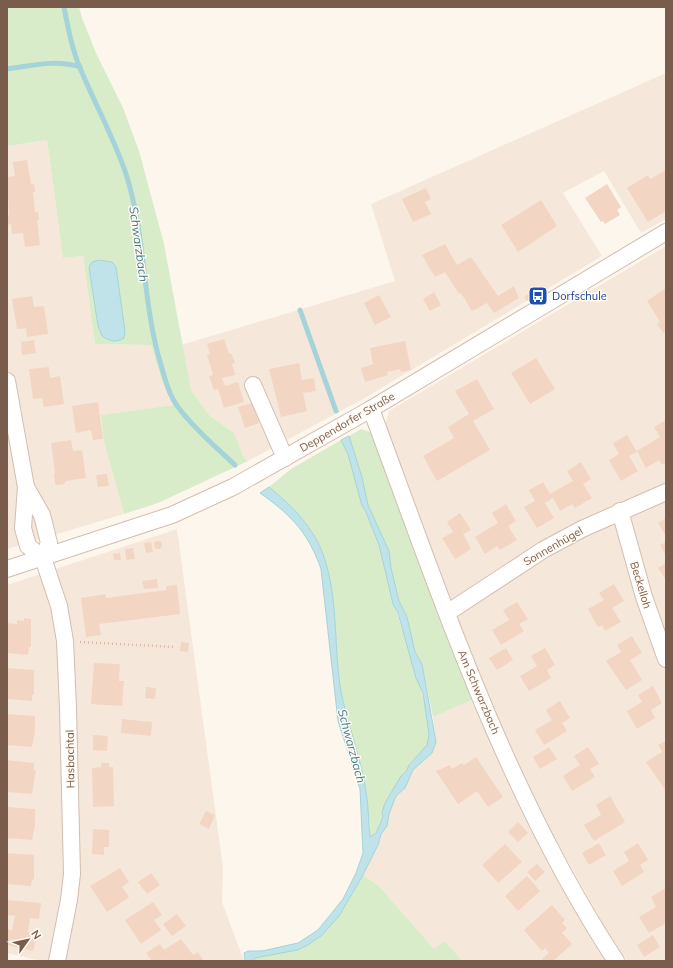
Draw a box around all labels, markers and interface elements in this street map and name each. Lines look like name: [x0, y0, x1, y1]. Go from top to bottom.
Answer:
water label: Schwarzbach: [126, 205, 152, 283]
bus stop icon: Dorfschule: [527, 285, 549, 307]
place label: Dorfschule: [552, 289, 607, 303]
street label: Deppendorfer Straße: [297, 389, 397, 455]
street label: Sonnenhügel: [521, 523, 585, 569]
street label: Beckelloh: [627, 560, 655, 610]
street label: Am Schwarzbach: [455, 648, 503, 736]
water label: Schwarzbach: [335, 707, 369, 785]
street label: Hasbachtal: [62, 730, 78, 788]
north arrow: [8, 920, 48, 960]
text: N: [28, 927, 45, 942]

